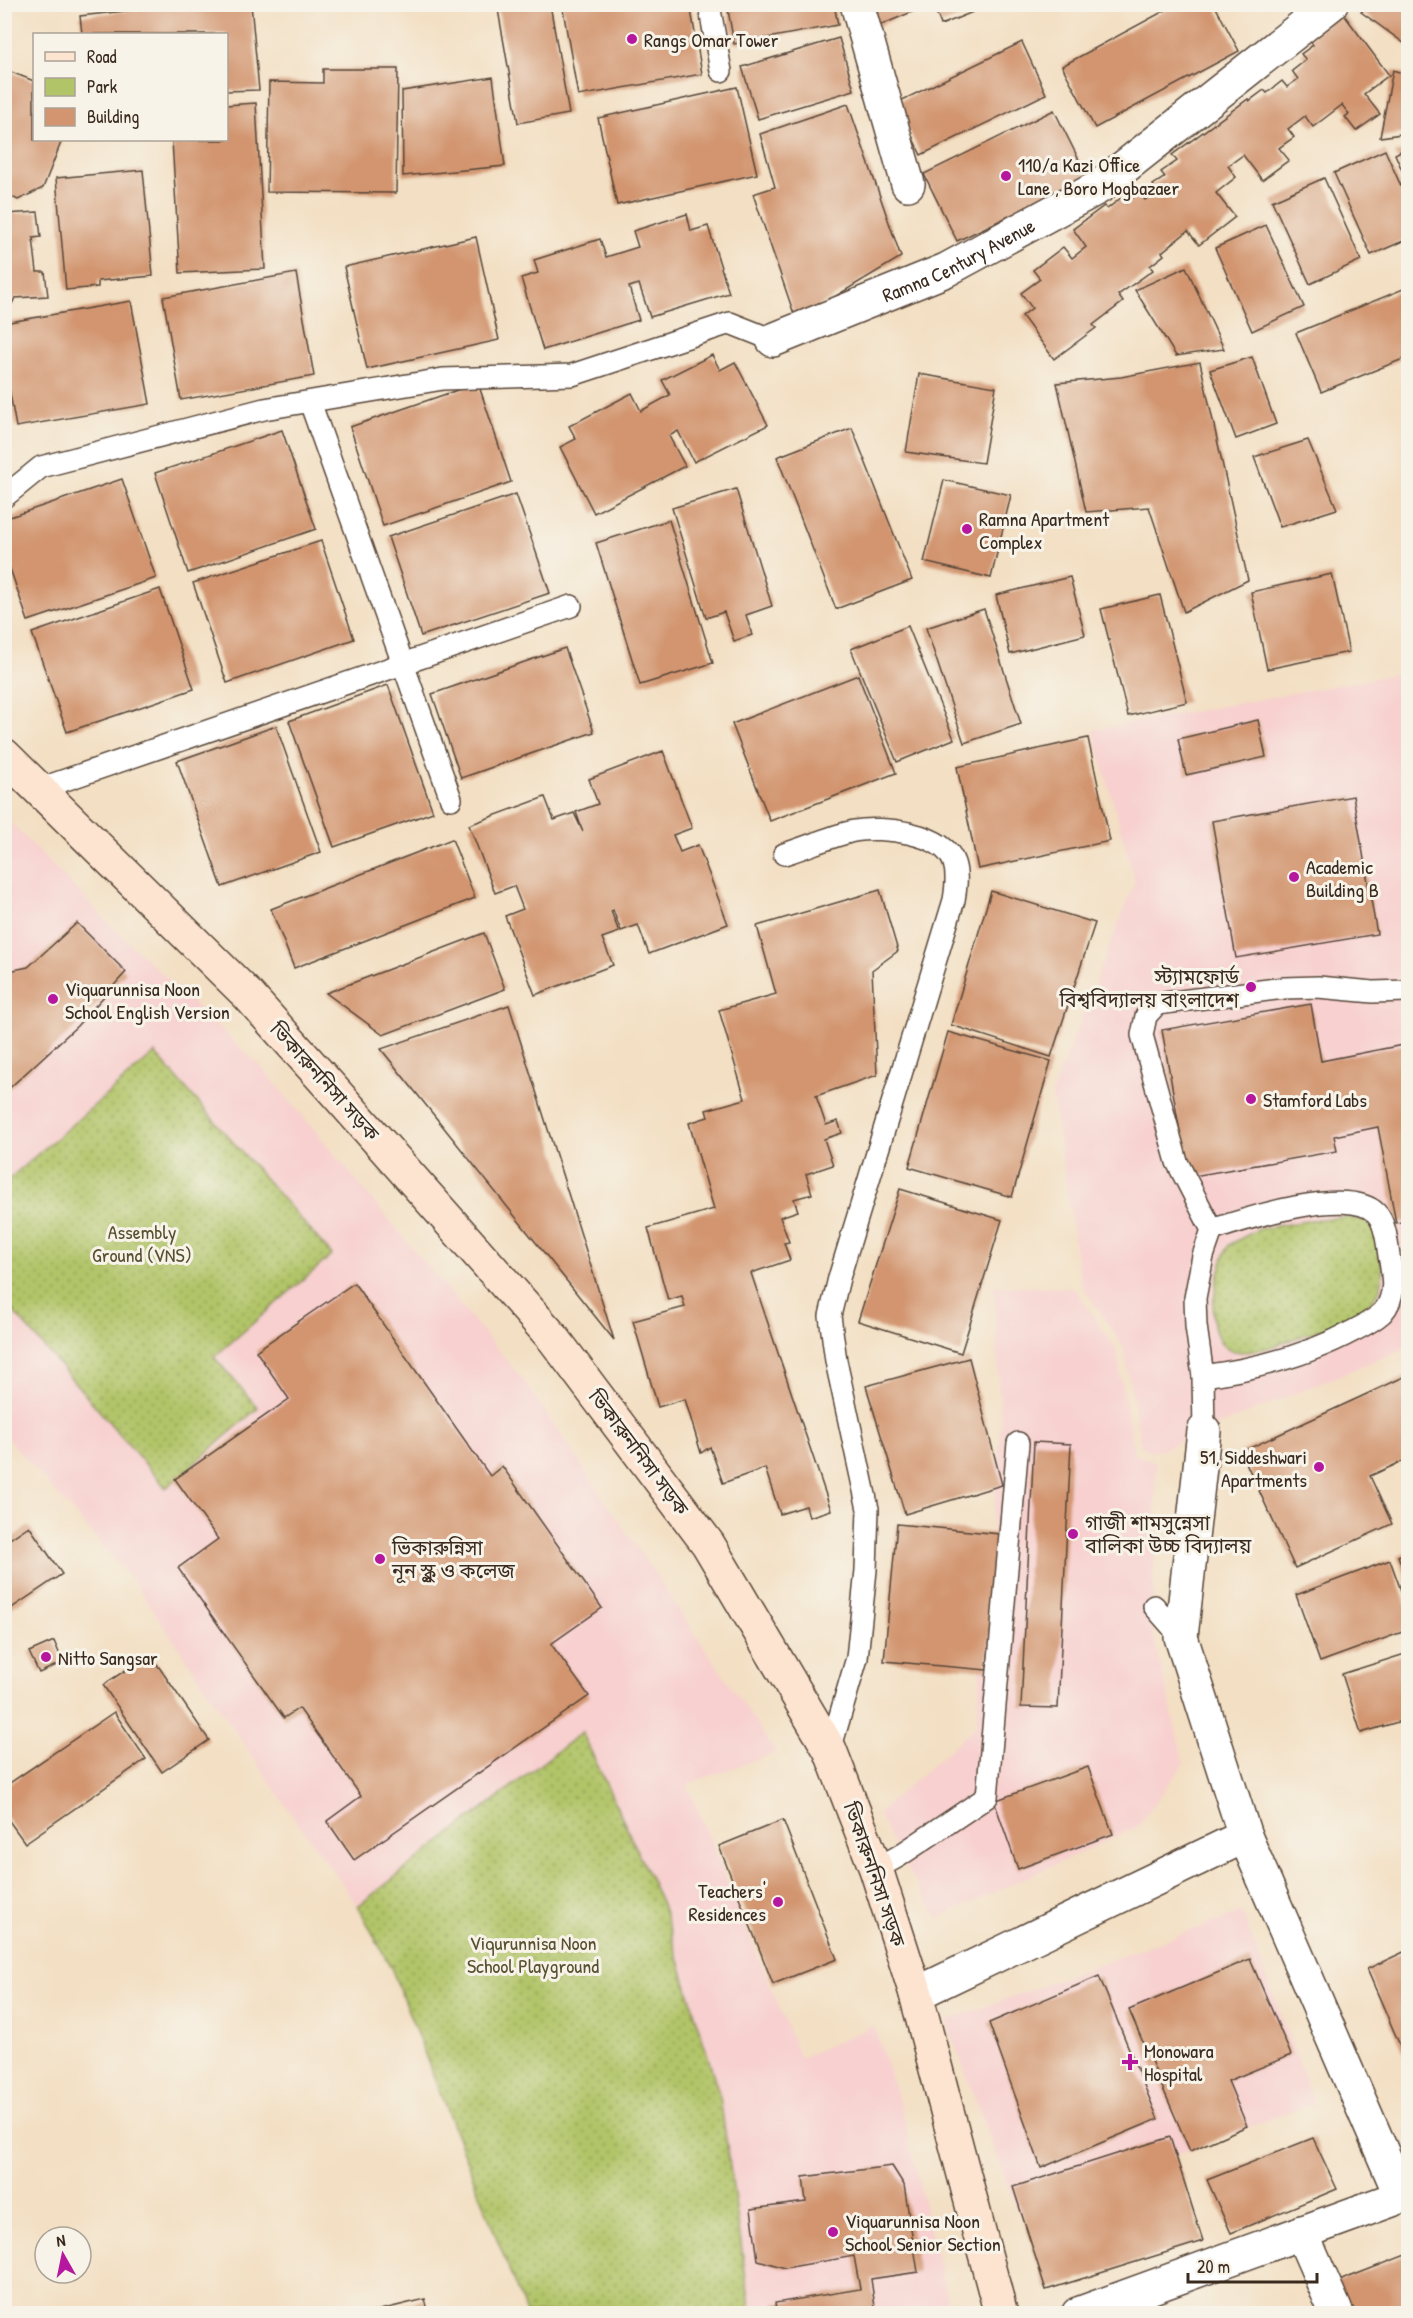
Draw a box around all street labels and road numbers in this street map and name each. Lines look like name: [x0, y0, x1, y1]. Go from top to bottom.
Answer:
street label: Ramna Century Avenue: [878, 211, 1039, 308]
street label: ভিকারুননিসা সড়ক: [264, 1015, 386, 1147]
street label: ভিকারুননিসা সড়ক: [582, 1383, 696, 1521]
street label: ভিকারুননিসা সড়ক: [837, 1797, 913, 1951]

